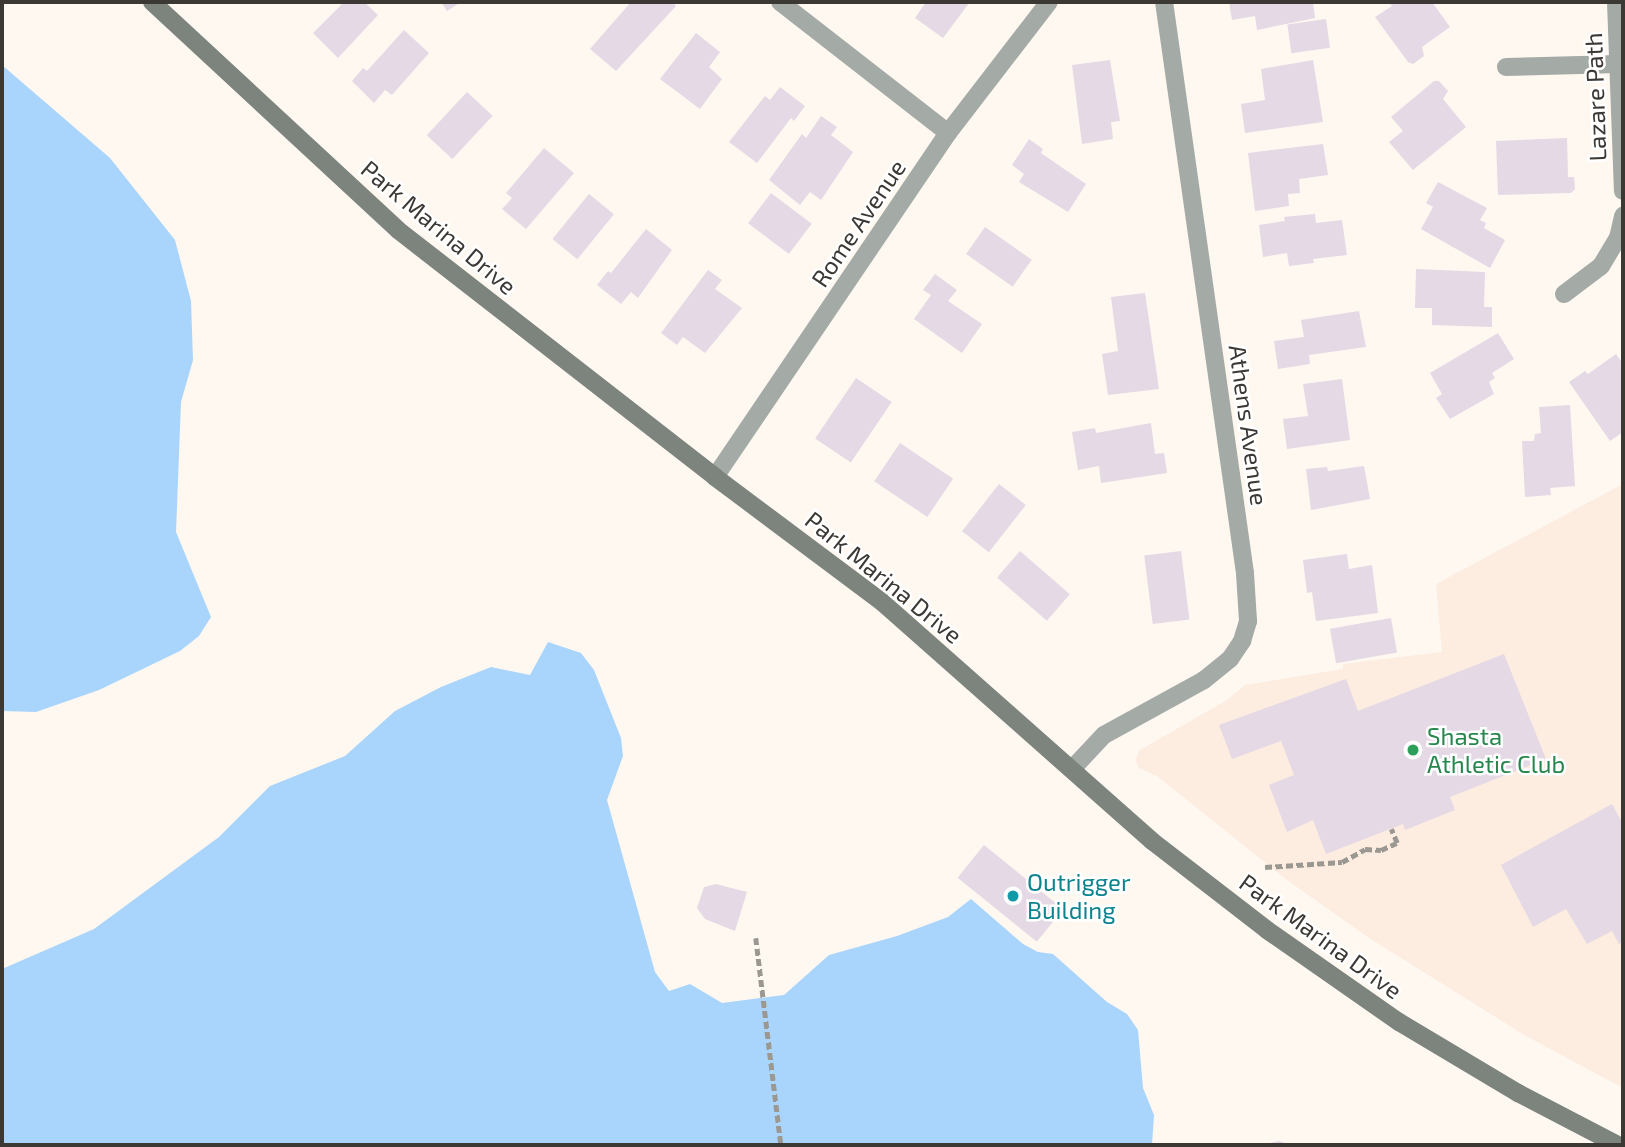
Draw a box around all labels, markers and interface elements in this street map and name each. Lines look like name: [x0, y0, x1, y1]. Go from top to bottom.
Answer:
street label: Lazare Path: [1578, 32, 1612, 162]
street label: Park Marina Drive: [356, 154, 522, 300]
street label: Rome Avenue: [805, 154, 911, 292]
street label: Athens Avenue: [1223, 343, 1275, 507]
street label: Park Marina Drive: [800, 505, 968, 649]
place label: Shasta Athletic Club: [1427, 722, 1565, 778]
marker: Shasta Athletic Club: [1405, 742, 1421, 758]
street label: Park Marina Drive: [1234, 867, 1408, 1005]
place label: Outrigger Building: [1027, 868, 1131, 924]
marker: Outrigger Building: [1005, 888, 1021, 904]

